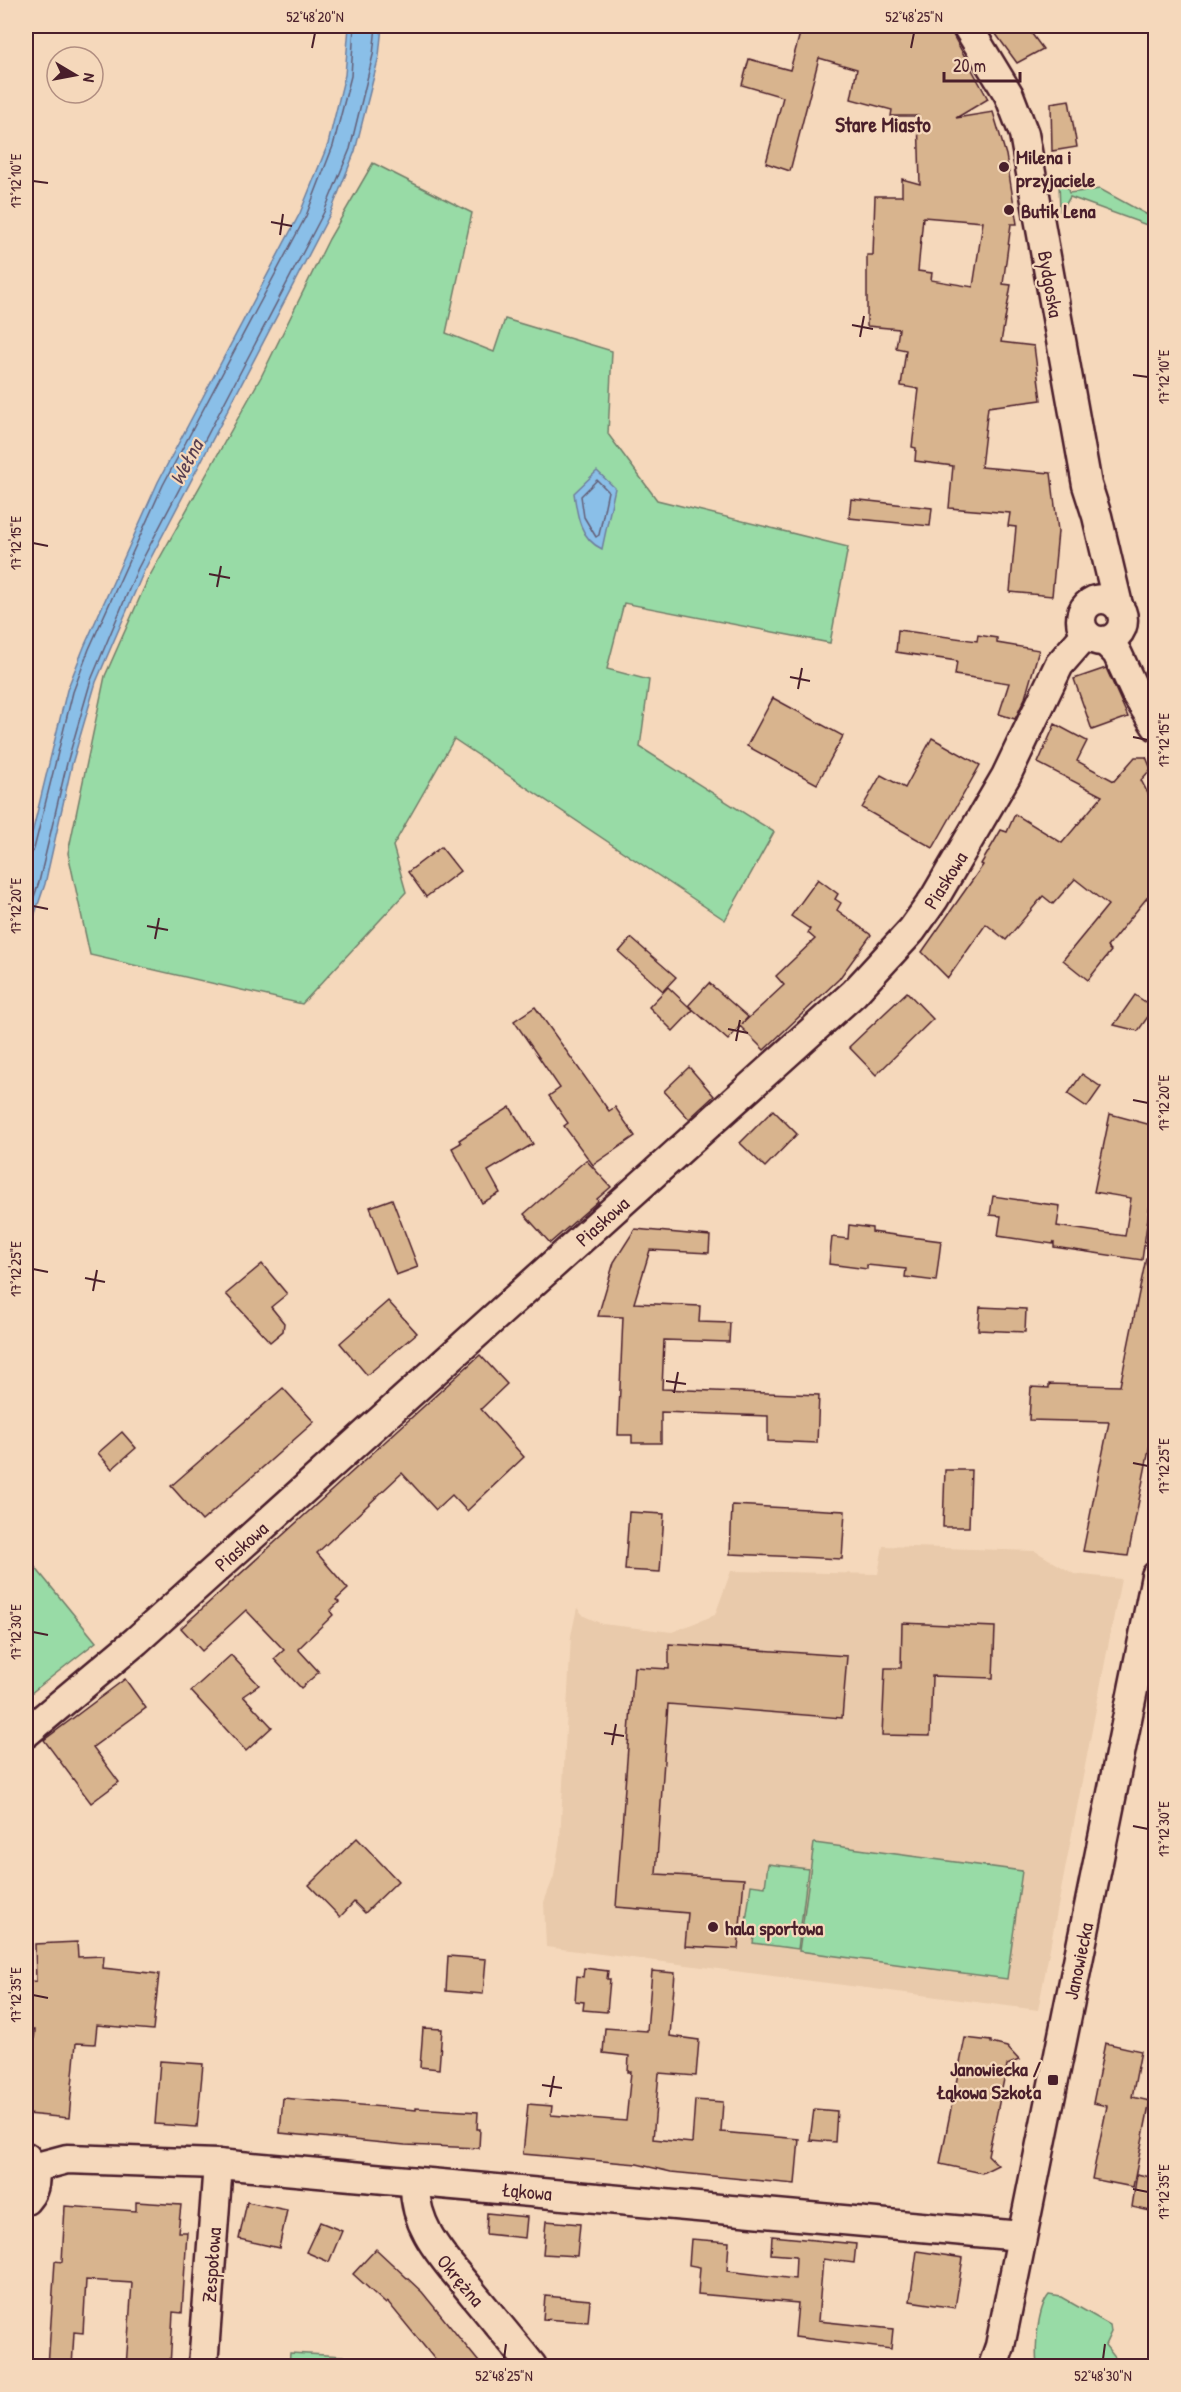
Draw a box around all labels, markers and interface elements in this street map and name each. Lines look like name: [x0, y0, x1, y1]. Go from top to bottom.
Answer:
text: 52°48'20"N: [286, 6, 344, 27]
text: 52°48'25"N: [885, 6, 943, 27]
north arrow: [45, 45, 105, 105]
scale bar: [944, 45, 1020, 83]
text: 20 m: [953, 53, 986, 78]
text: N: [78, 72, 101, 84]
district label: Stare Miasto: [835, 110, 931, 139]
place label: Milena i przyjaciele: [1016, 143, 1095, 194]
text: 17°12'10"E: [5, 153, 26, 208]
marker: Milena i przyjaciele: [997, 160, 1011, 174]
place label: Butik Lena: [1021, 197, 1096, 224]
marker: Butik Lena: [1002, 203, 1016, 217]
street label: Bydgoska: [1032, 249, 1070, 320]
text: 17°12'10"E: [1153, 349, 1174, 404]
water label: Wełna: [162, 432, 211, 490]
text: 17°12'15"E: [5, 516, 26, 570]
text: 17°12'15"E: [1153, 713, 1174, 767]
street label: Piaskowa: [917, 846, 973, 914]
text: 17°12'20"E: [5, 878, 26, 934]
text: 17°12'20"E: [1153, 1075, 1174, 1131]
street label: Piaskowa: [570, 1190, 635, 1252]
text: 17°12'25"E: [5, 1241, 26, 1297]
text: 17°12'25"E: [1153, 1438, 1174, 1494]
street label: Piaskowa: [209, 1515, 274, 1577]
text: 17°12'30"E: [5, 1604, 26, 1660]
text: 17°12'30"E: [1153, 1801, 1174, 1857]
place label: hala sportowa: [725, 1914, 823, 1942]
marker: hala sportowa: [706, 1920, 720, 1934]
street label: Janowiecka: [1057, 1920, 1099, 2002]
text: 17°12'35"E: [5, 1967, 26, 2023]
place label: Janowiecka / Łąkowa Szkoła: [937, 2055, 1042, 2105]
marker: Janowiecka / Łąkowa Szkoła: [1046, 2073, 1060, 2087]
text: 17°12'35"E: [1153, 2164, 1174, 2220]
street label: Łąkowa: [501, 2175, 553, 2207]
street label: Zespołowa: [195, 2226, 227, 2303]
street label: Okrężna: [431, 2248, 491, 2312]
text: 52°48'25"N: [475, 2365, 533, 2386]
text: 52°48'30"N: [1074, 2365, 1132, 2386]

